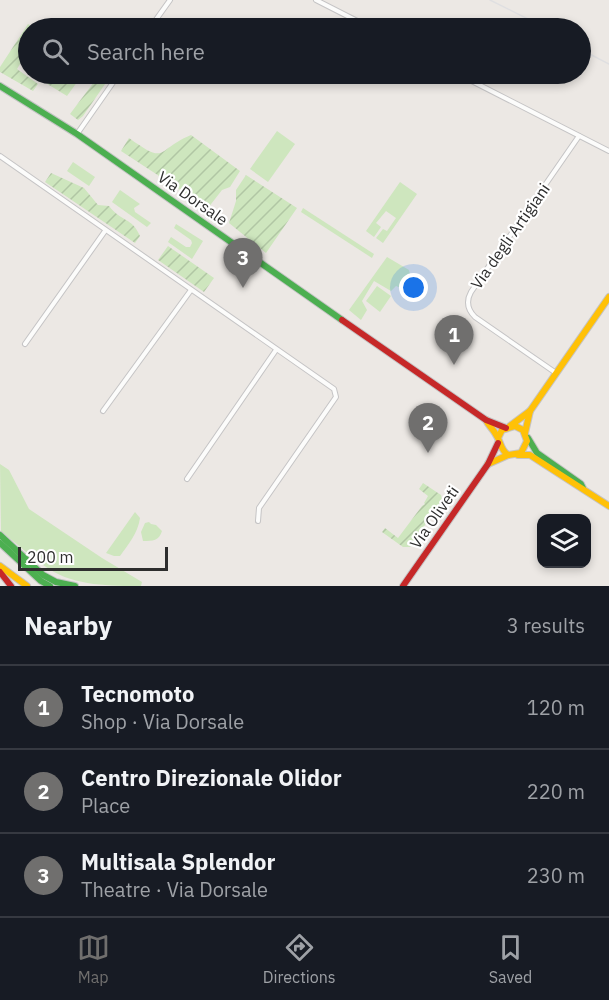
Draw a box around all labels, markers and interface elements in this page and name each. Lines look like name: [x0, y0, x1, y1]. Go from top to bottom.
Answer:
search box: [18, 18, 591, 84]
icon: search: [39, 35, 72, 68]
text: Search here: [87, 37, 205, 66]
street label: Via Dorsale: [154, 167, 232, 230]
street label: Via degli Artigiani: [466, 179, 554, 293]
pin: 3: [224, 238, 262, 288]
your location: [399, 273, 428, 302]
pin: 1: [434, 316, 474, 365]
pin: 2: [408, 404, 448, 453]
street label: Via Oliveti: [405, 482, 463, 552]
map controls: [537, 514, 591, 568]
button: layers: [537, 514, 591, 568]
scale bar: [18, 544, 168, 572]
text: 200 m: [27, 547, 74, 567]
text: Nearby: [24, 608, 112, 642]
text: 3 results: [507, 612, 585, 639]
text: Tecnomoto: [81, 679, 194, 708]
text: 1: [38, 694, 50, 721]
text: 120 m: [527, 694, 585, 721]
text: Shop · Via Dorsale: [81, 708, 244, 735]
text: Centro Direzionale Olidor: [81, 763, 342, 792]
text: 2: [38, 778, 50, 805]
text: 220 m: [527, 778, 585, 805]
text: Place: [81, 792, 130, 819]
text: Multisala Splendor: [81, 847, 275, 876]
text: 3: [38, 862, 50, 889]
text: 230 m: [527, 862, 585, 889]
text: Theatre · Via Dorsale: [81, 876, 268, 903]
tab: Map: [77, 931, 110, 987]
tab: Directions: [263, 931, 336, 987]
tab: Saved: [489, 931, 532, 987]

